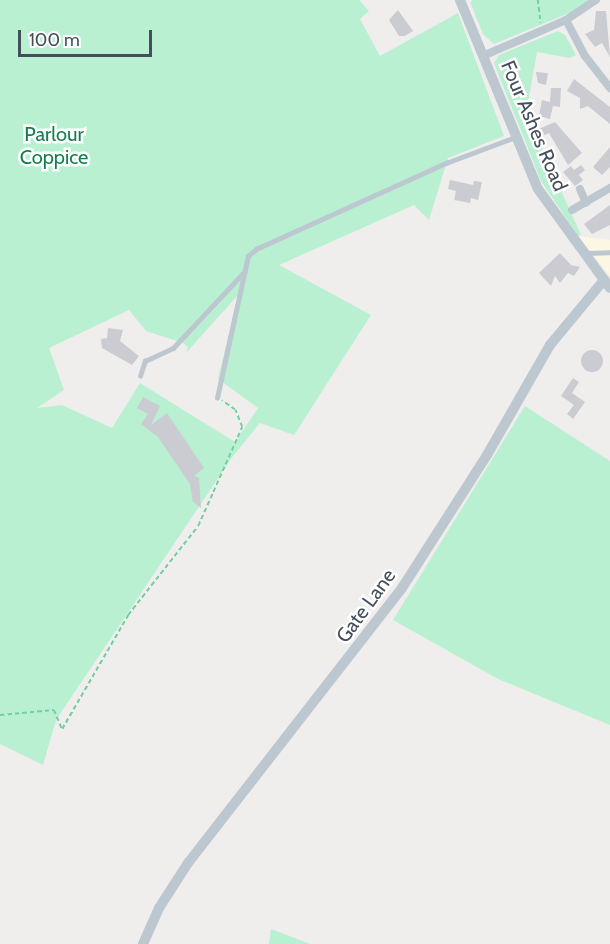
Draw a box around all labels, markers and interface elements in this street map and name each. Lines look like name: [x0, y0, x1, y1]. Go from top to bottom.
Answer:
scale bar: [21, 18, 154, 56]
text: 100 m: [29, 29, 80, 51]
street label: Four Ashes Road: [496, 57, 572, 195]
park label: Parlour Coppice: [20, 123, 88, 170]
street label: Gate Lane: [331, 564, 401, 648]

